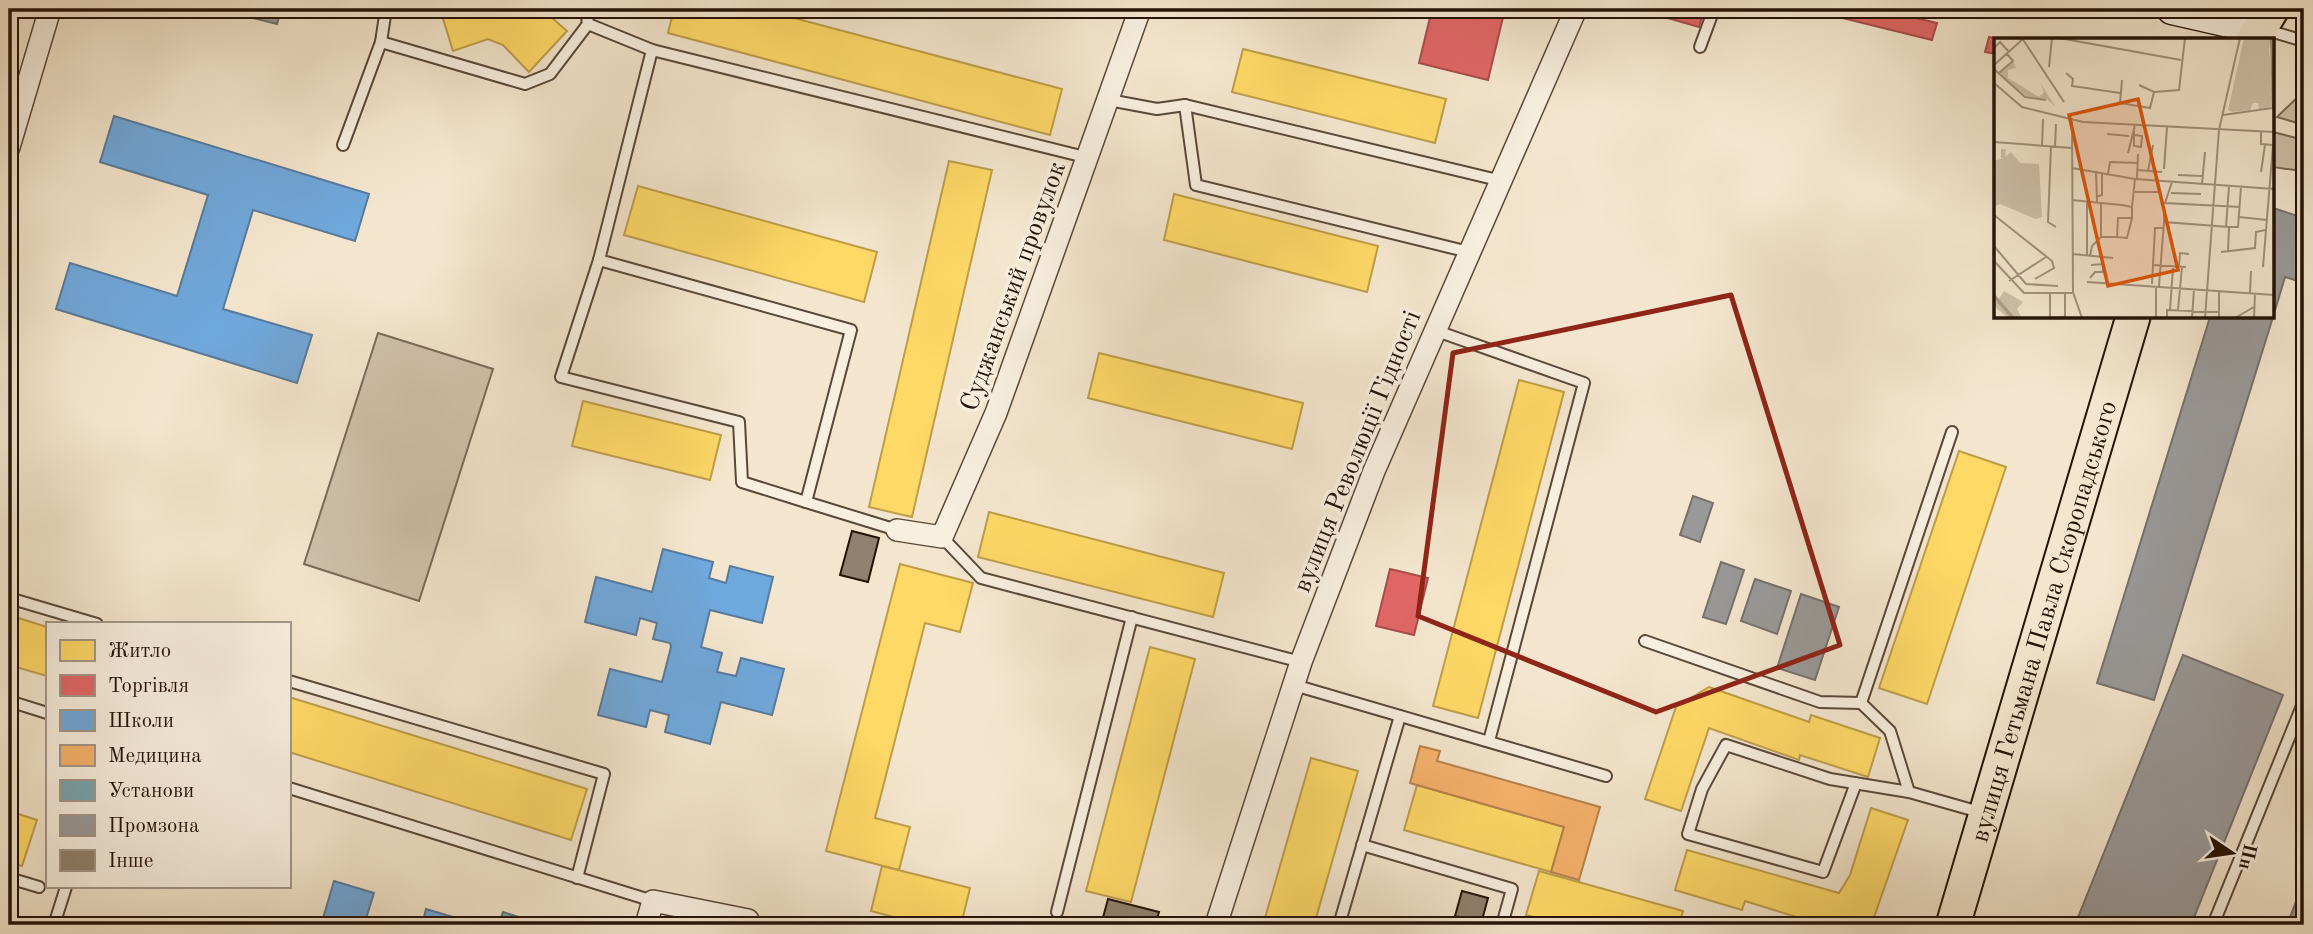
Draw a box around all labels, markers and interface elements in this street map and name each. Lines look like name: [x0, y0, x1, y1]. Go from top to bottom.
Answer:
inset map: [1994, 38, 2274, 318]
street label: Суджанський провулок: [957, 158, 1071, 415]
street label: вулиця Революції Гідності: [1289, 307, 1426, 596]
street label: вулиця Гетьмана Павла Скоропадського: [1967, 398, 2123, 845]
legend: [46, 622, 290, 888]
text: Житло: [108, 641, 171, 662]
text: Торгівля: [108, 676, 189, 697]
text: Школи: [108, 711, 174, 732]
text: Медицина: [108, 746, 202, 767]
text: Установи: [108, 781, 194, 802]
text: Промзона: [108, 816, 199, 837]
north arrow: [2198, 818, 2268, 888]
text: Пн: [2234, 841, 2258, 871]
text: Інше: [108, 851, 153, 872]

